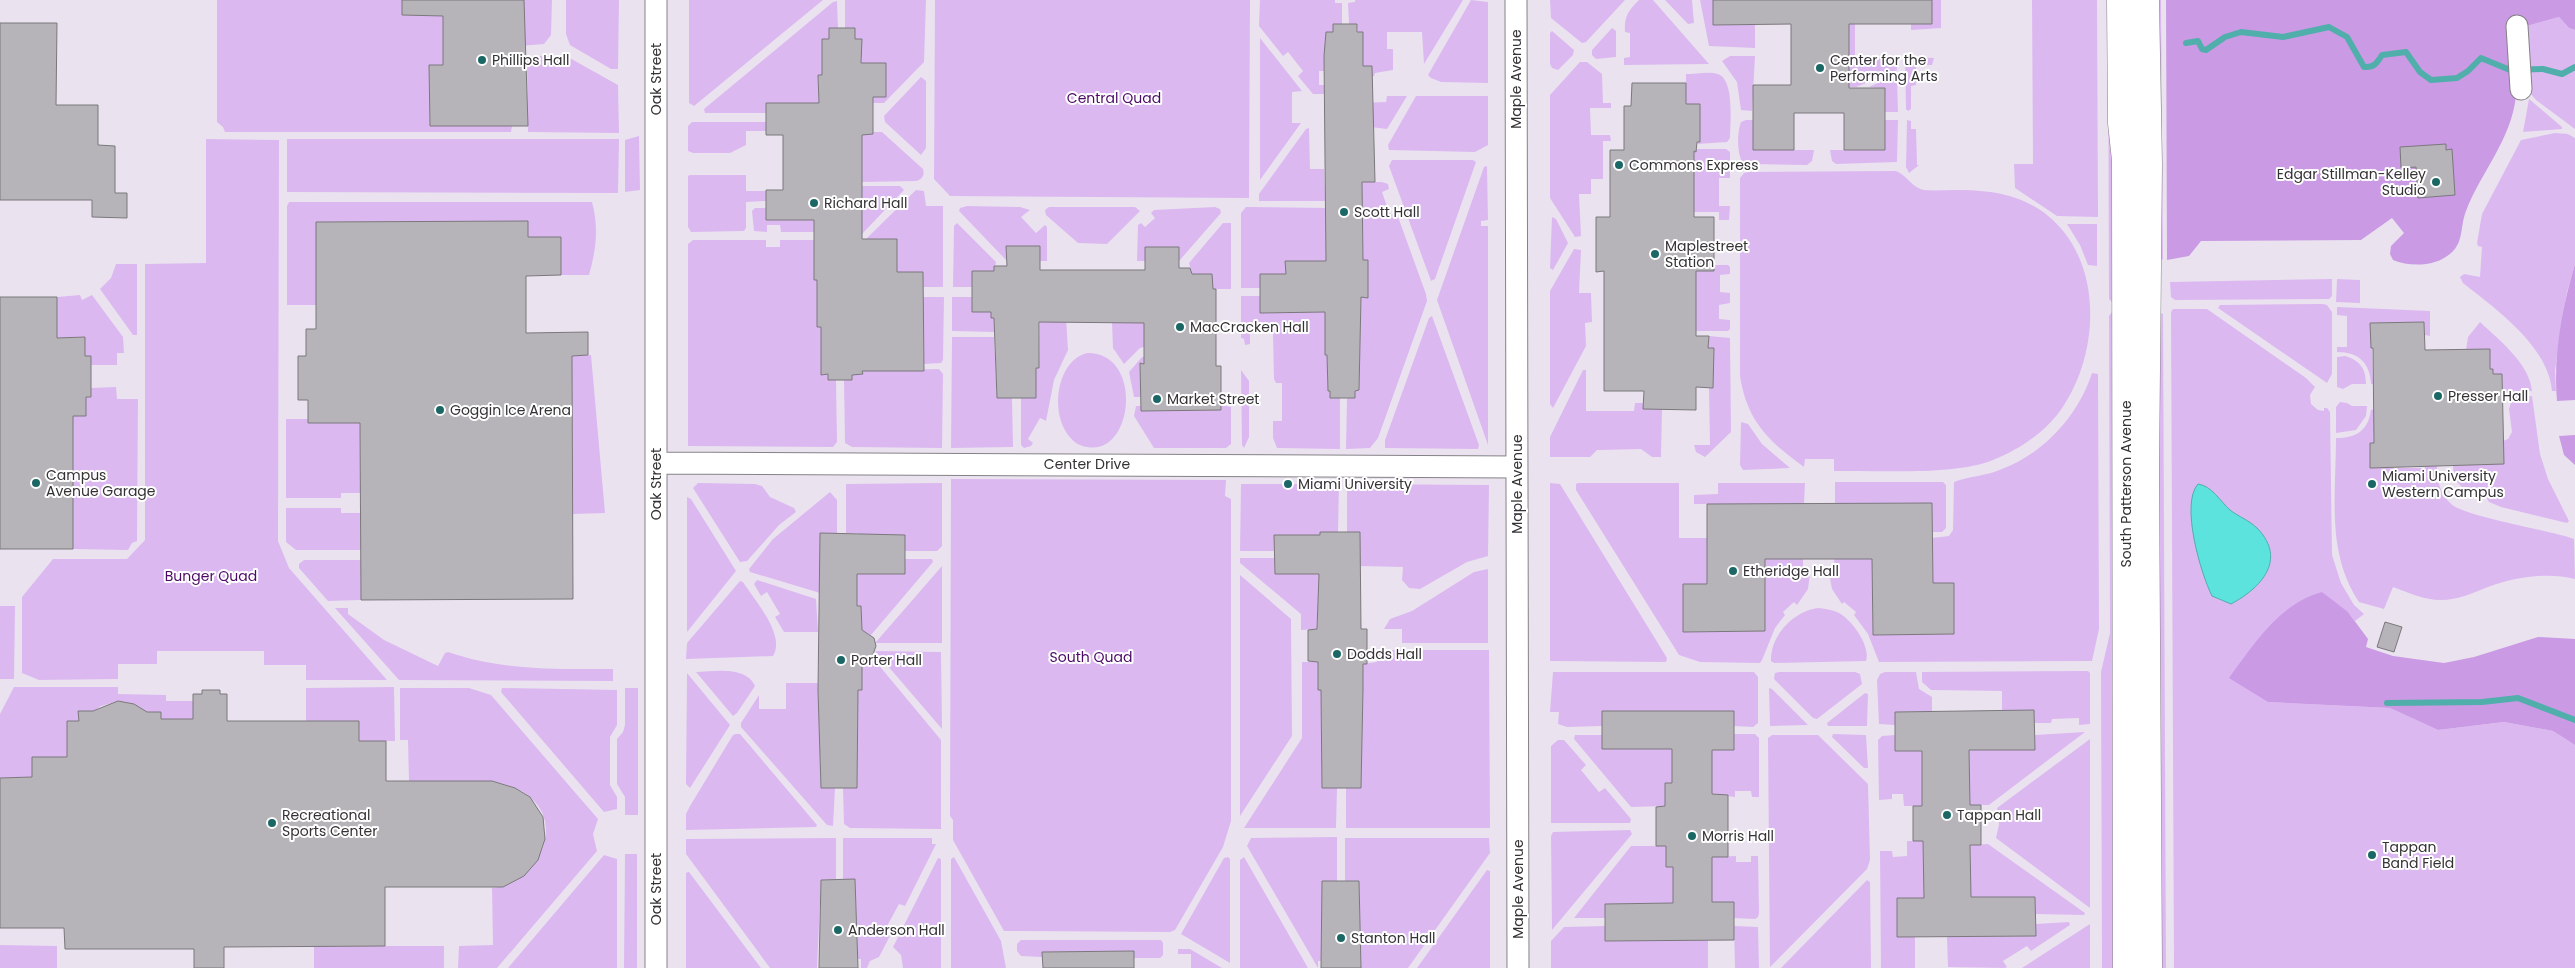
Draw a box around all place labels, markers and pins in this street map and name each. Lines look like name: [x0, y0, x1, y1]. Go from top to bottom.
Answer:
place label: Phillips Hall: [492, 50, 569, 70]
place label: Center for the Performing Arts: [1830, 50, 1938, 86]
marker: Phillips Hall: [476, 54, 488, 66]
marker: Center for the Performing Arts: [1814, 62, 1826, 74]
place label: Commons Express: [1629, 155, 1758, 175]
marker: Commons Express: [1613, 159, 1625, 171]
place label: Edgar Stillman-Kelley Studio: [2277, 164, 2426, 200]
marker: Edgar Stillman-Kelley Studio: [2430, 176, 2442, 188]
place label: Richard Hall: [824, 193, 907, 213]
marker: Richard Hall: [808, 197, 820, 209]
place label: Scott Hall: [1354, 202, 1420, 222]
marker: Scott Hall: [1338, 206, 1350, 218]
place label: Maplestreet Station: [1665, 236, 1748, 272]
marker: Maplestreet Station: [1649, 248, 1661, 260]
place label: MacCracken Hall: [1190, 317, 1309, 337]
marker: MacCracken Hall: [1174, 321, 1186, 333]
place label: Presser Hall: [2448, 386, 2528, 406]
place label: Market Street: [1167, 389, 1259, 409]
marker: Presser Hall: [2432, 390, 2444, 402]
marker: Market Street: [1151, 393, 1163, 405]
place label: Goggin Ice Arena: [450, 400, 571, 420]
marker: Goggin Ice Arena: [434, 404, 446, 416]
place label: Campus Avenue Garage: [46, 465, 156, 501]
place label: Miami University Western Campus: [2382, 466, 2504, 502]
place label: Miami University: [1298, 474, 1412, 494]
marker: Campus Avenue Garage: [30, 477, 42, 489]
marker: Miami University: [1282, 478, 1294, 490]
marker: Miami University Western Campus: [2366, 478, 2378, 490]
place label: Etheridge Hall: [1743, 561, 1839, 581]
marker: Etheridge Hall: [1727, 565, 1739, 577]
place label: Dodds Hall: [1347, 644, 1422, 664]
marker: Dodds Hall: [1331, 648, 1343, 660]
place label: Porter Hall: [851, 650, 922, 670]
marker: Porter Hall: [835, 654, 847, 666]
place label: Recreational Sports Center: [282, 805, 377, 841]
place label: Tappan Hall: [1957, 805, 2041, 825]
marker: Tappan Hall: [1941, 809, 1953, 821]
marker: Recreational Sports Center: [266, 817, 278, 829]
place label: Morris Hall: [1702, 826, 1774, 846]
marker: Morris Hall: [1686, 830, 1698, 842]
place label: Tappan Band Field: [2382, 837, 2454, 873]
marker: Tappan Band Field: [2366, 849, 2378, 861]
place label: Anderson Hall: [848, 920, 945, 940]
marker: Anderson Hall: [832, 924, 844, 936]
place label: Stanton Hall: [1351, 928, 1436, 948]
marker: Stanton Hall: [1335, 932, 1347, 944]

